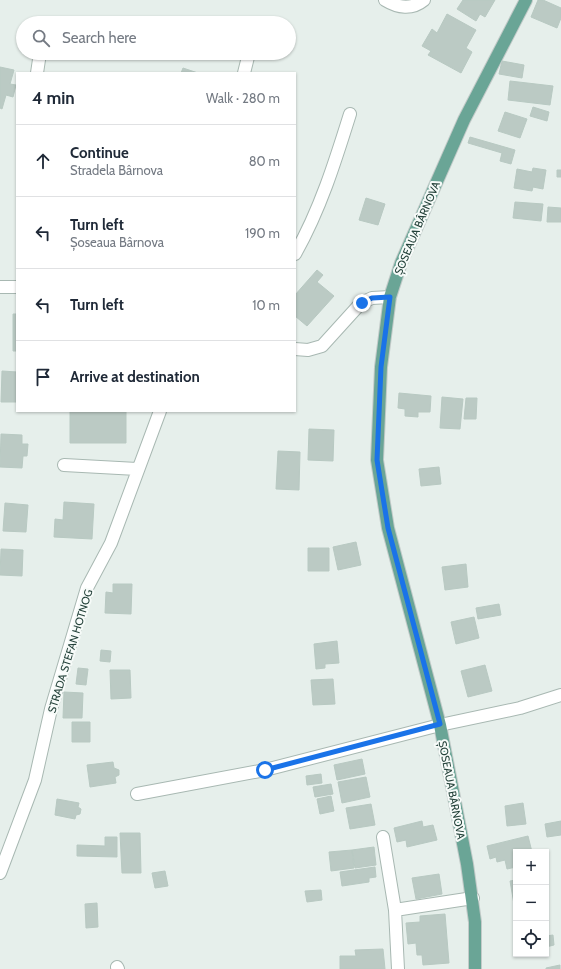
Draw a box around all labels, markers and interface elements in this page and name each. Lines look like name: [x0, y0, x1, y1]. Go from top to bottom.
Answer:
search box: [16, 16, 296, 60]
icon: search: [30, 27, 52, 49]
text: Search here: [62, 29, 137, 47]
text: 4 min: [32, 88, 75, 108]
text: Walk · 280 m: [206, 90, 280, 106]
text: Continue: [70, 144, 129, 162]
icon: ahead: [32, 150, 54, 172]
text: 80 m: [249, 153, 280, 169]
text: Stradela Bârnova: [70, 162, 163, 178]
street label: ȘOSEAUA BÂRNOVA: [391, 179, 444, 277]
text: Turn left: [70, 216, 124, 234]
icon: left: [32, 222, 54, 244]
text: 190 m: [245, 225, 280, 241]
text: Șoseaua Bârnova: [70, 234, 164, 250]
icon: left: [32, 294, 54, 316]
route end: [353, 294, 371, 312]
text: Turn left: [70, 296, 124, 314]
text: 10 m: [252, 297, 280, 313]
icon: arrive: [32, 366, 54, 388]
text: Arrive at destination: [70, 368, 200, 386]
street label: STRADA STEFAN HOTNOG: [44, 587, 96, 715]
street label: ȘOSEAUA BÂRNOVA: [435, 740, 468, 841]
route start: [256, 761, 274, 779]
map controls: [513, 849, 549, 957]
button: +: [513, 849, 549, 885]
button: −: [513, 885, 549, 921]
button: locate: [513, 921, 549, 957]

